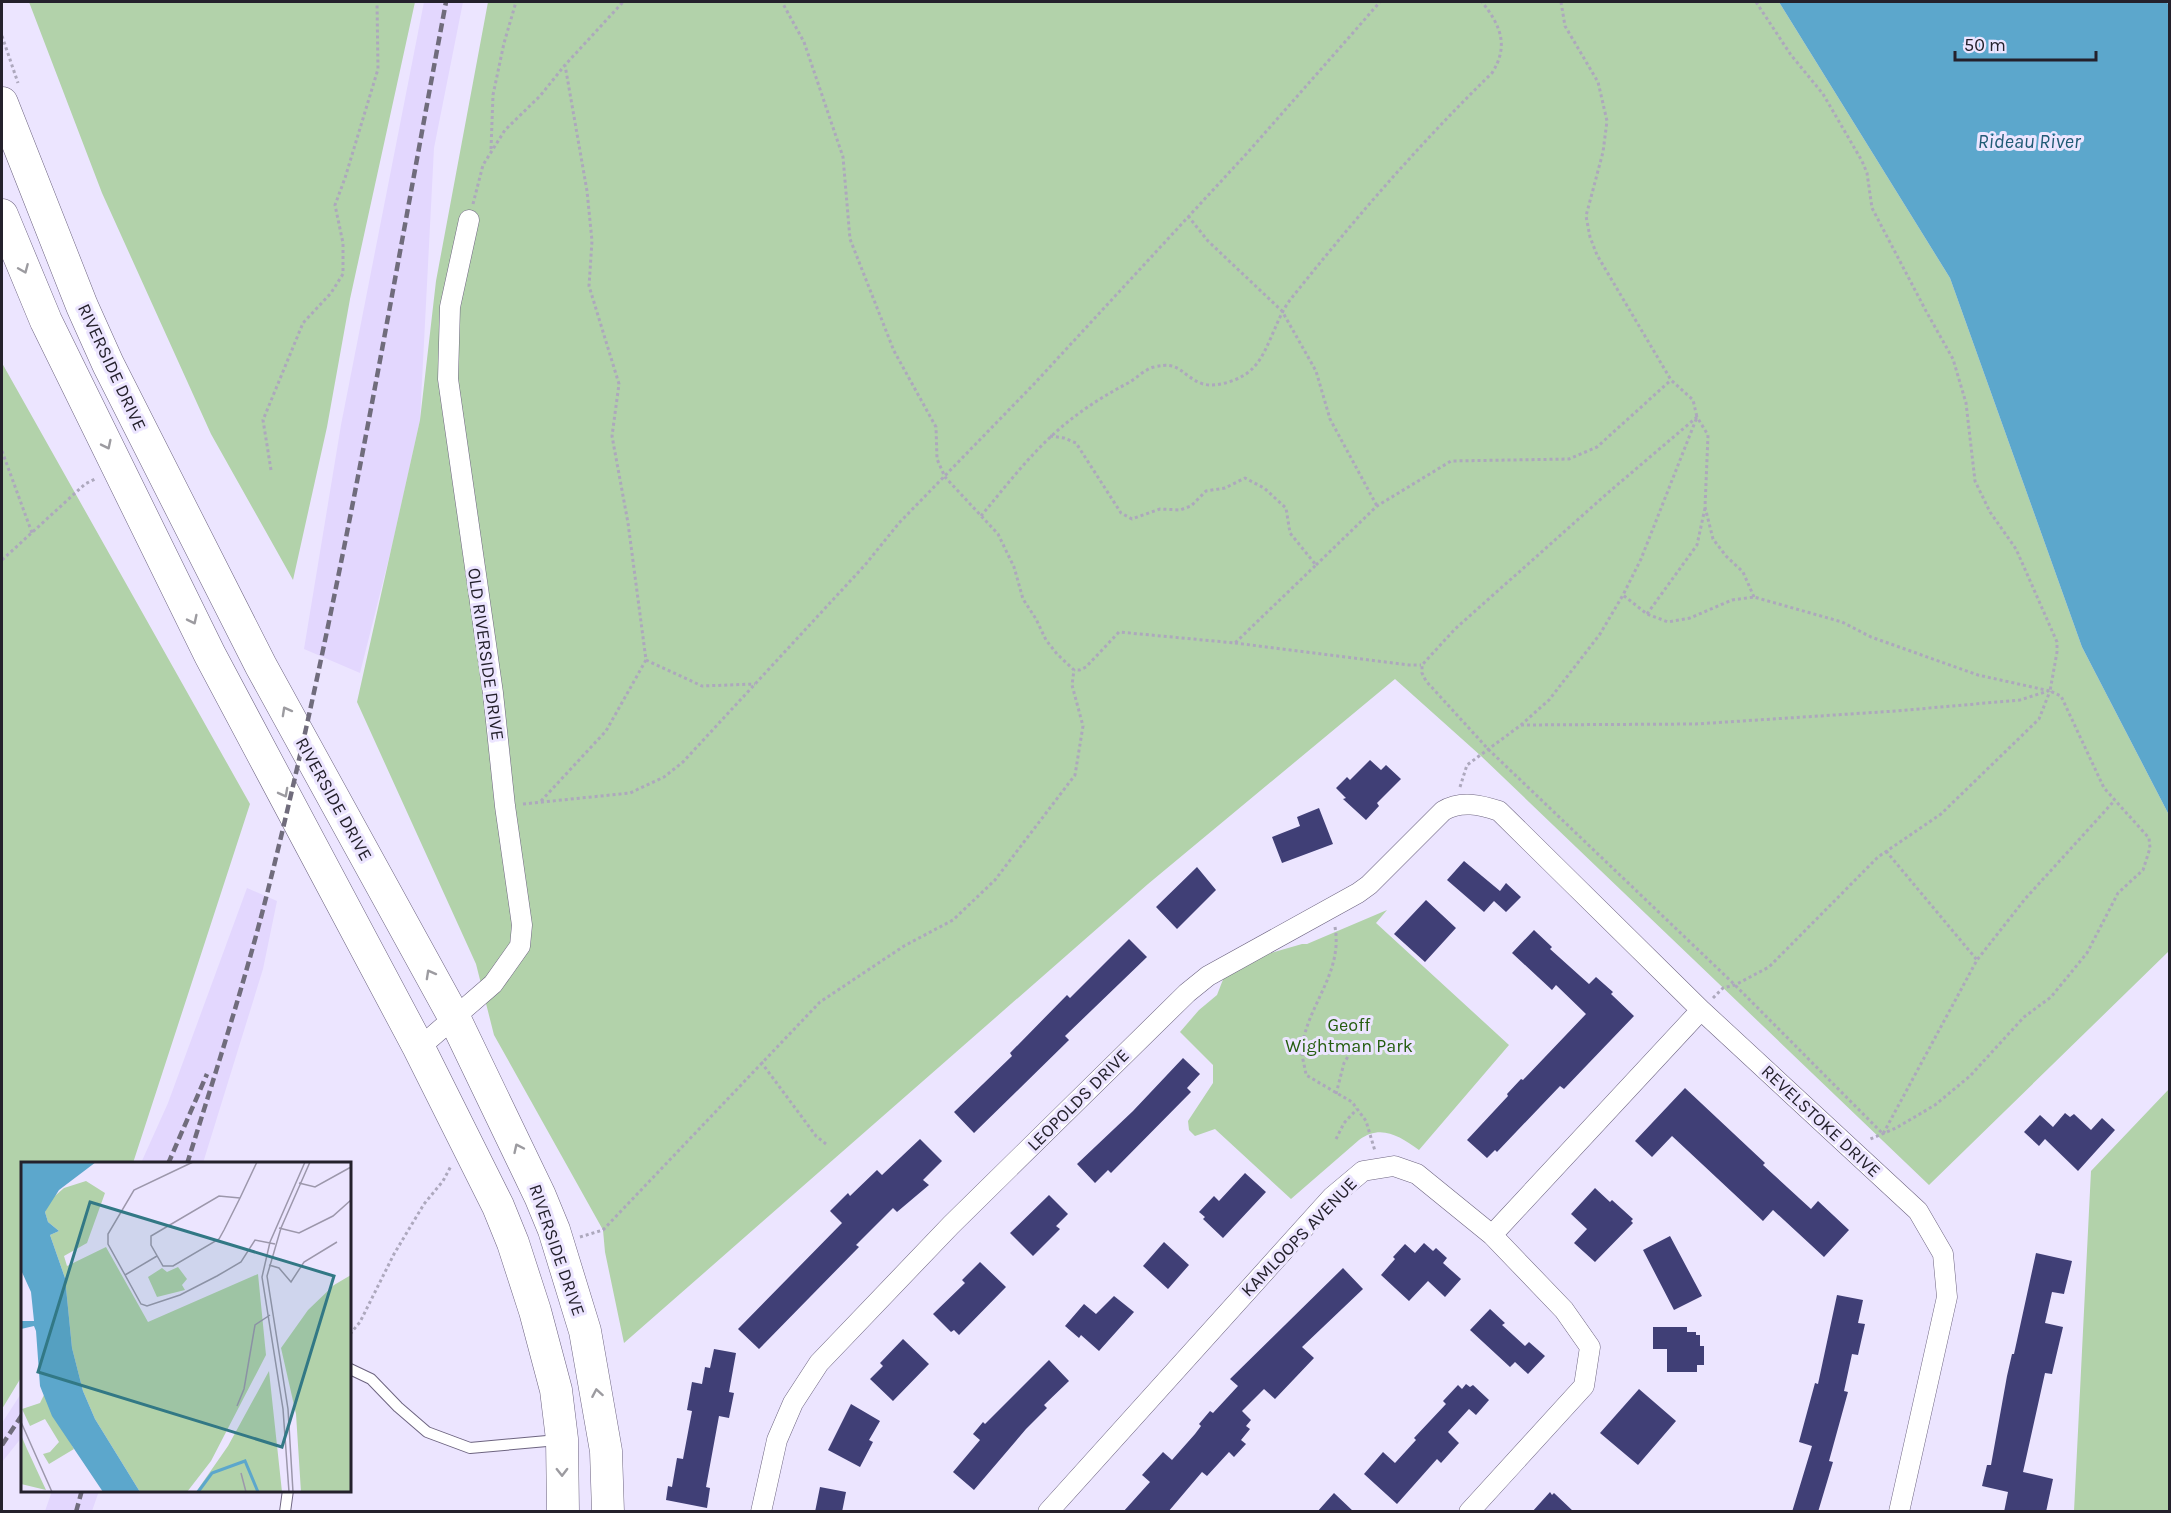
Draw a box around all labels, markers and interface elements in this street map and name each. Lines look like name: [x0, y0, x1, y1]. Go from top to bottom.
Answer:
scale bar: [1955, 24, 2096, 62]
text: 50 m: [1964, 34, 2006, 56]
water label: Rideau River: [1977, 130, 2082, 153]
one-way arrow: [17, 263, 29, 274]
street label: RIVERSIDE DRIVE: [73, 300, 151, 434]
one-way arrow: [100, 439, 111, 450]
street label: OLD RIVERSIDE DRIVE: [463, 566, 509, 742]
one-way arrow: [186, 614, 197, 625]
one-way arrow: [281, 707, 293, 718]
street label: RIVERSIDE DRIVE: [291, 733, 377, 865]
one-way arrow: [276, 787, 288, 798]
one-way arrow: [426, 970, 437, 980]
park label: Geoff Wightman Park: [1285, 1014, 1413, 1057]
street label: LEOPOLDS DRIVE: [1022, 1044, 1134, 1156]
street label: REVELSTOKE DRIVE: [1757, 1060, 1885, 1182]
one-way arrow: [514, 1144, 526, 1155]
inset map: [21, 1162, 351, 1492]
street label: KAMLOOPS AVENUE: [1236, 1173, 1362, 1301]
street label: RIVERSIDE DRIVE: [524, 1181, 590, 1319]
one-way arrow: [591, 1388, 603, 1398]
one-way arrow: [556, 1467, 568, 1476]

